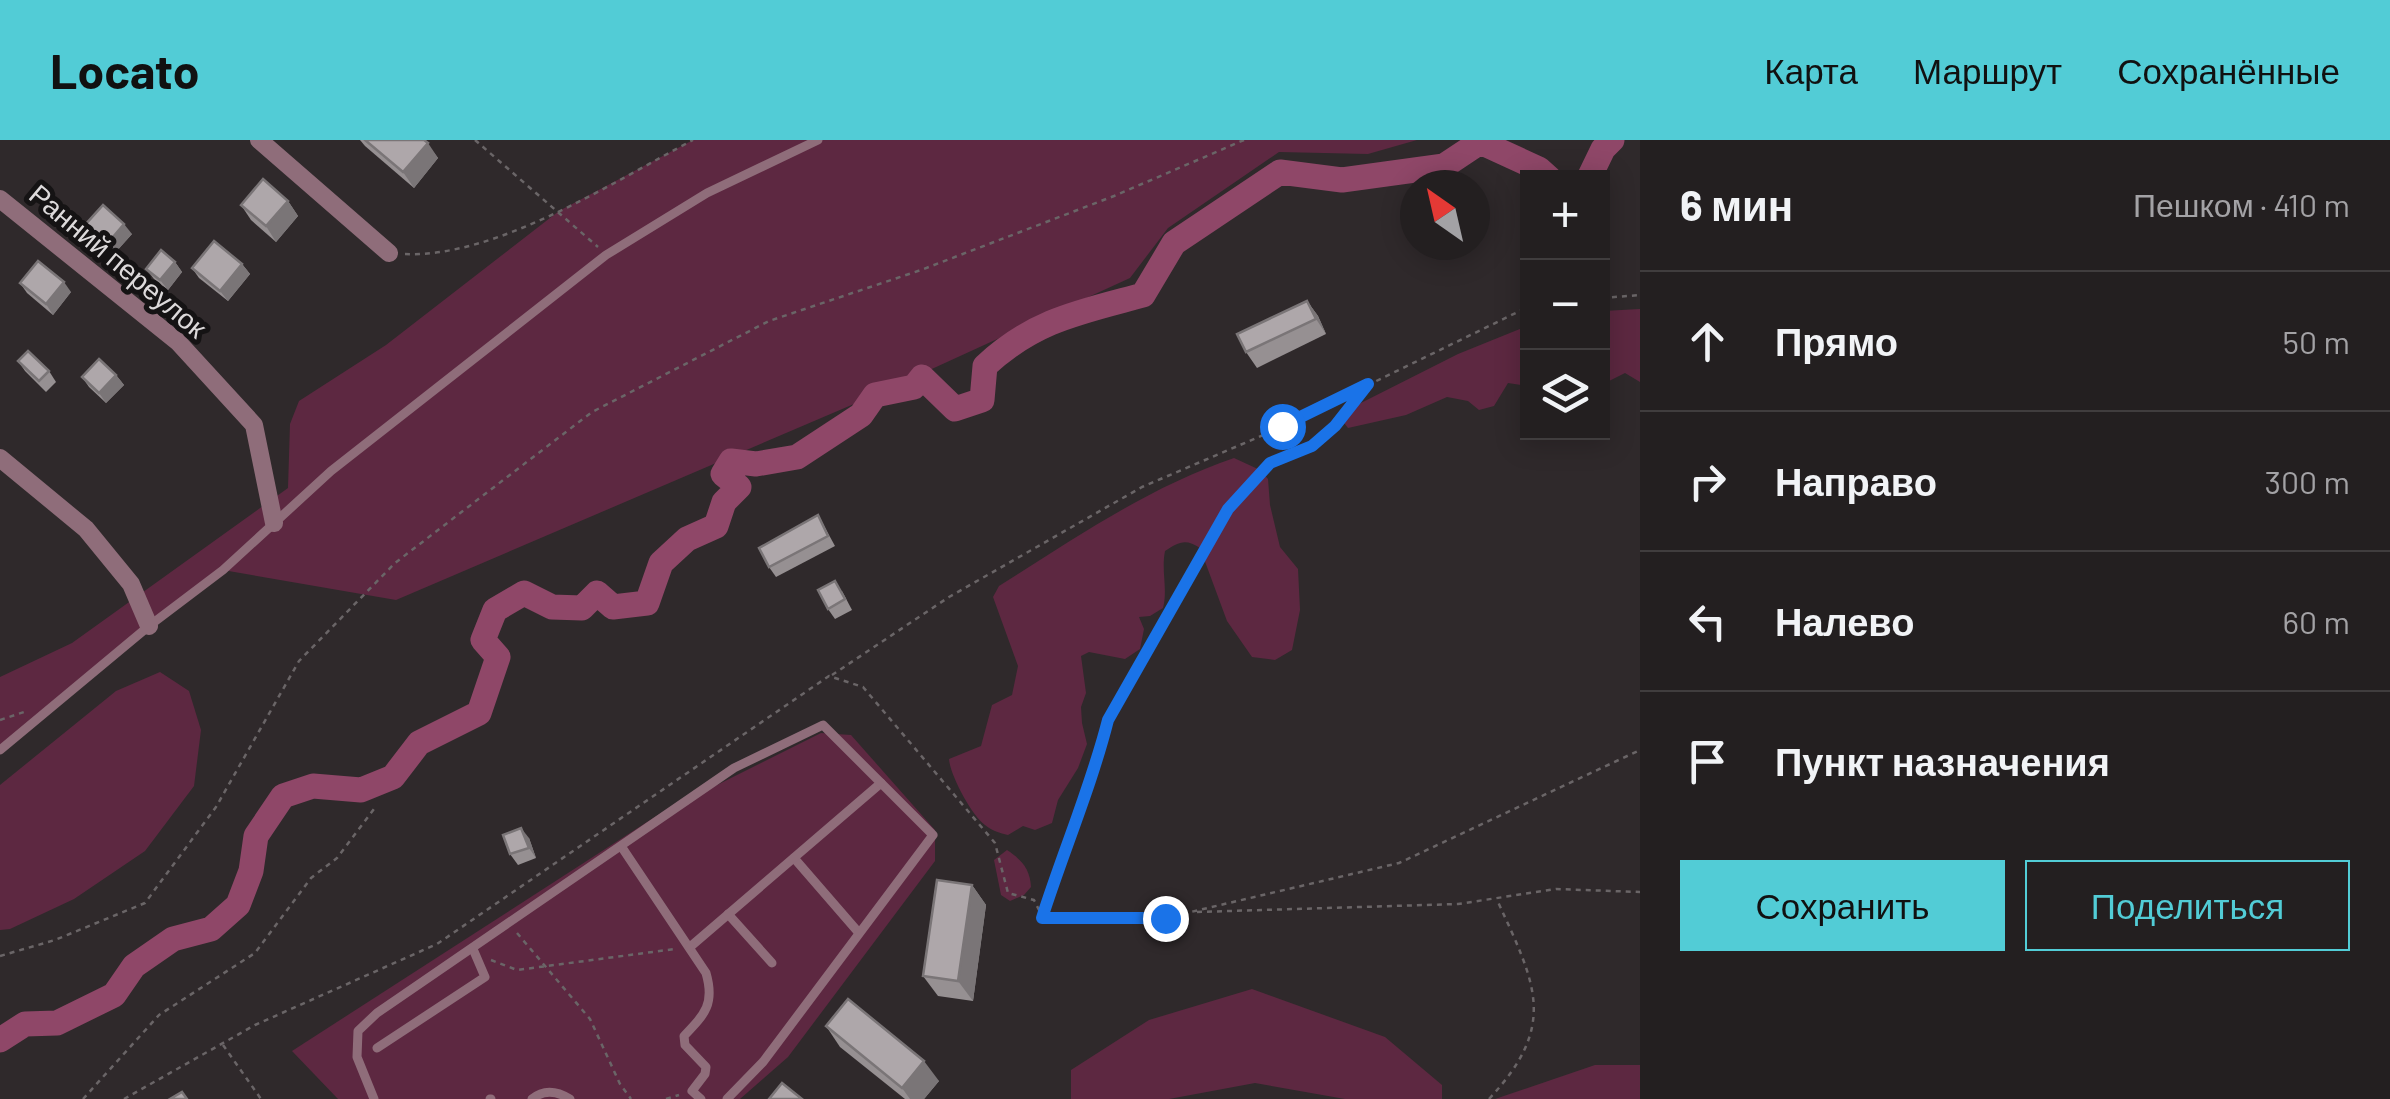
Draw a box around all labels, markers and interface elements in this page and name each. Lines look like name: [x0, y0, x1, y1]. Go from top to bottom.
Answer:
text: Locato: [50, 41, 199, 99]
text: Карта: [1764, 49, 1858, 91]
text: Маршрут: [1913, 49, 2062, 91]
text: Сохранённые: [2117, 49, 2340, 91]
north arrow: [1400, 170, 1490, 260]
map controls: [1520, 170, 1610, 440]
button: +: [1520, 170, 1610, 260]
street label: Ранний переулок: [23, 176, 215, 345]
text: 6 мин: [1680, 179, 1793, 229]
text: Пешком · 410 m: [2133, 185, 2350, 223]
button: −: [1520, 260, 1610, 350]
icon: ahead: [1680, 314, 1735, 369]
text: Прямо: [1775, 318, 1898, 364]
text: 50 m: [2283, 322, 2350, 360]
button: layers: [1520, 350, 1610, 440]
route start: [1260, 404, 1306, 450]
icon: right: [1680, 454, 1735, 509]
text: Направо: [1775, 458, 1937, 504]
text: 300 m: [2264, 462, 2350, 500]
icon: left: [1680, 594, 1735, 649]
text: Налево: [1775, 598, 1914, 644]
text: 60 m: [2283, 602, 2350, 640]
icon: arrive: [1680, 734, 1735, 789]
text: Пункт назначения: [1775, 738, 2110, 784]
button: Сохранить: [1680, 860, 2005, 951]
button: Поделиться: [2025, 860, 2350, 951]
route end: [1143, 896, 1189, 942]

